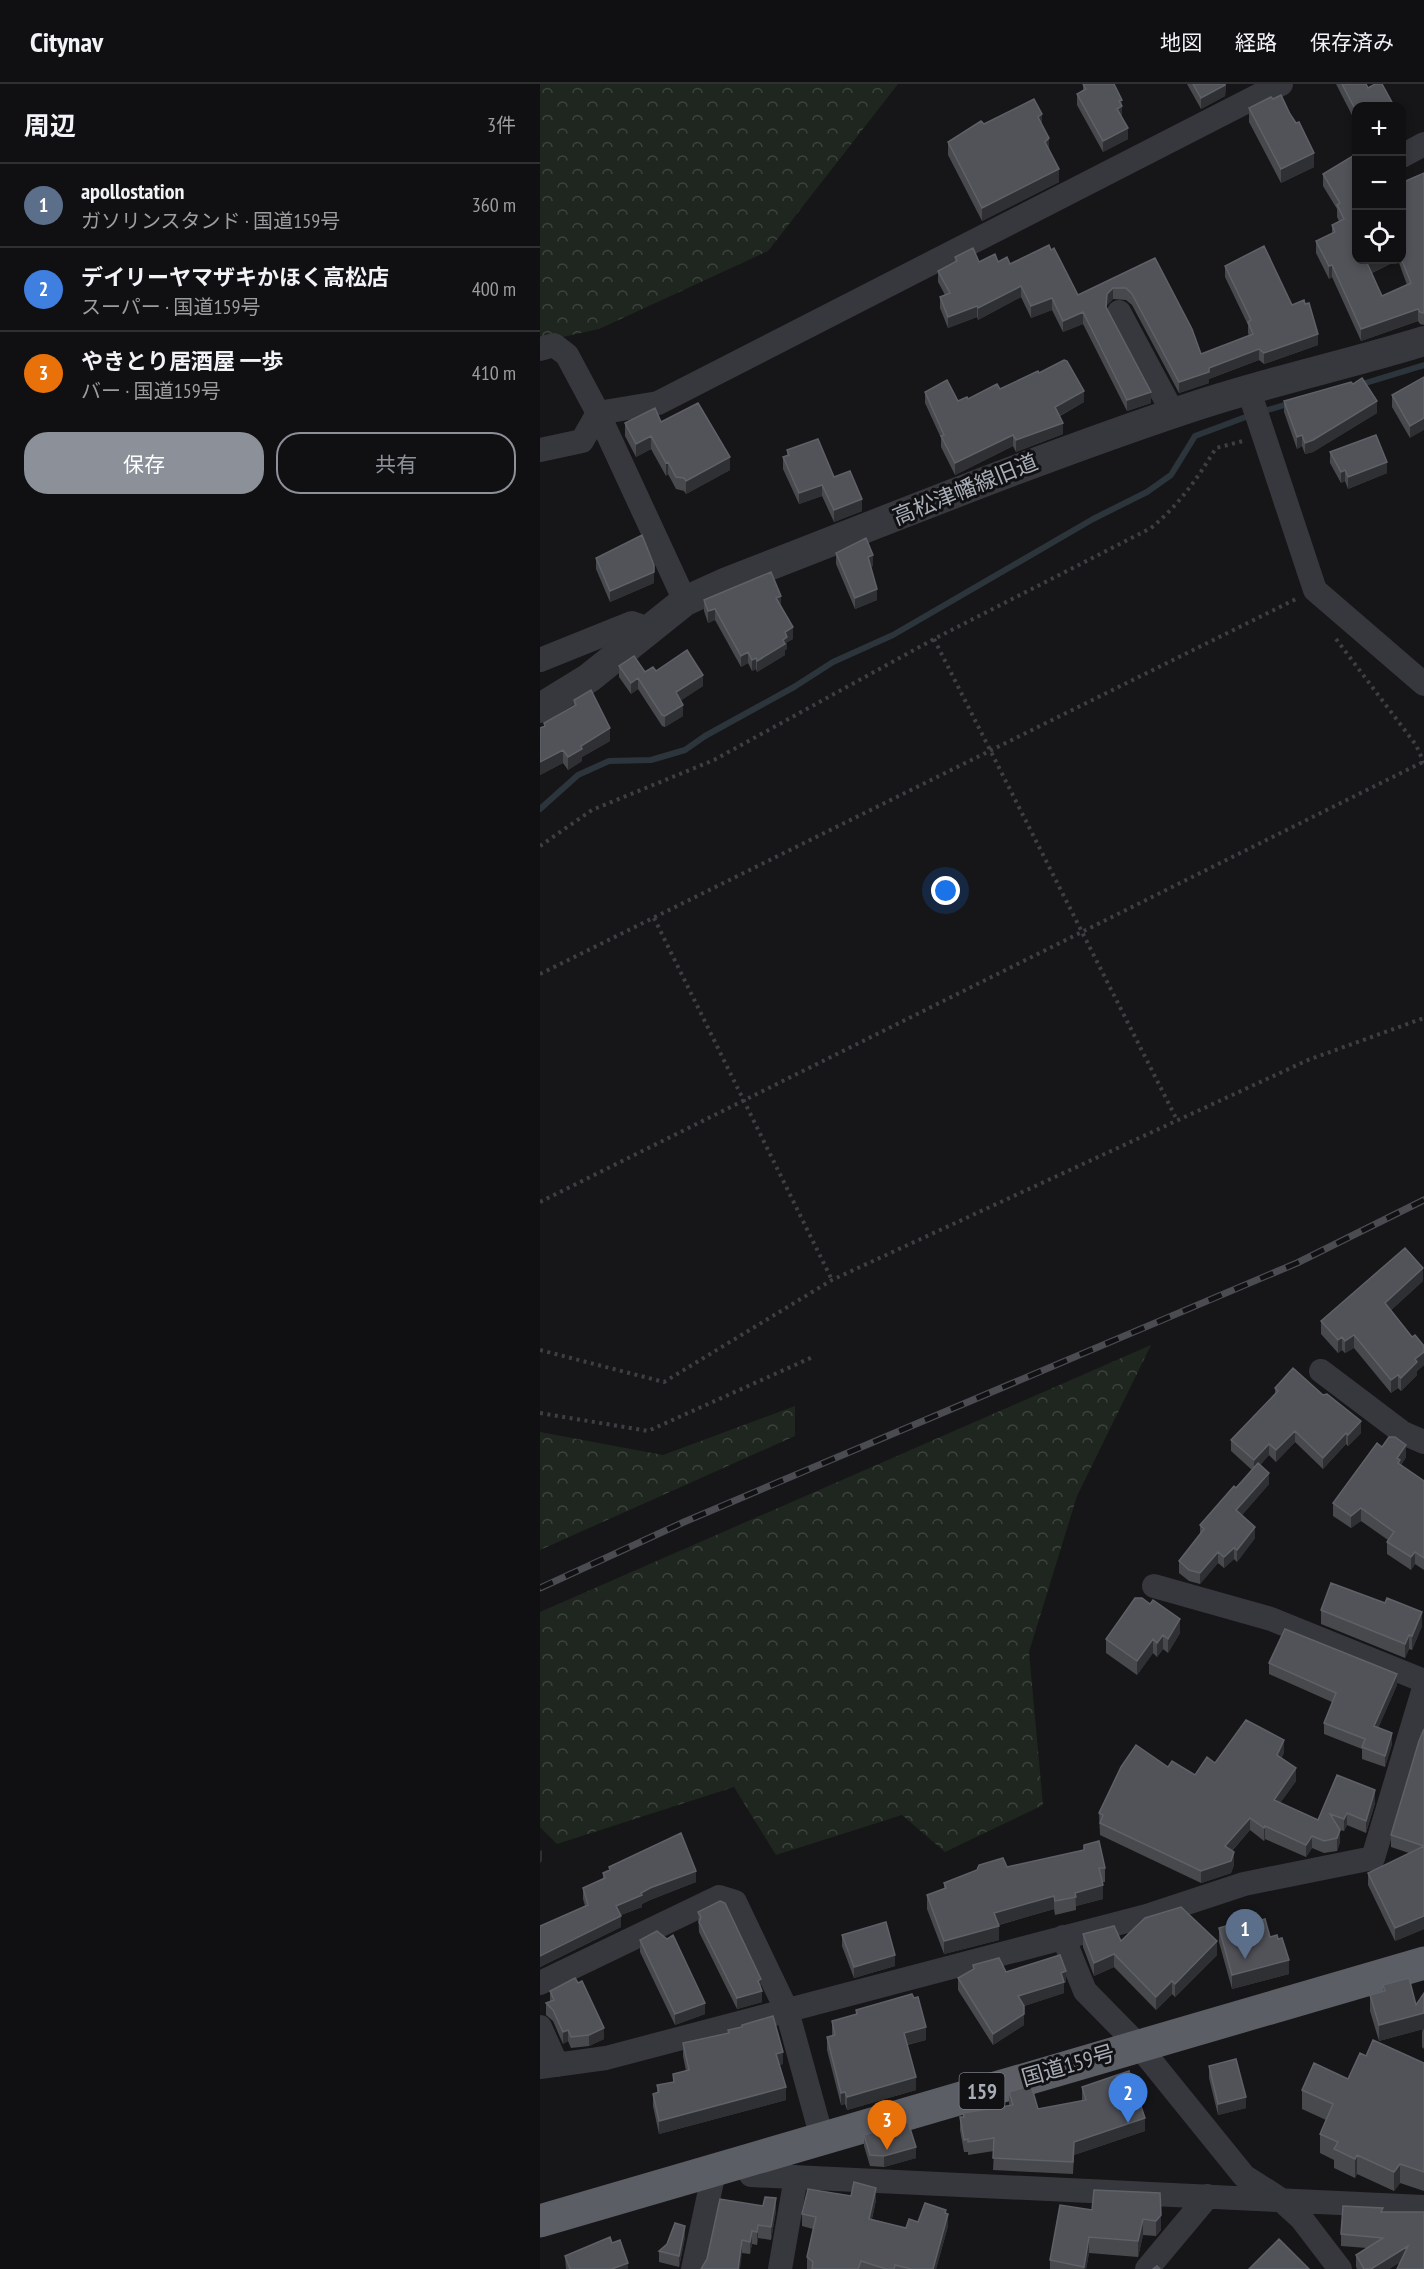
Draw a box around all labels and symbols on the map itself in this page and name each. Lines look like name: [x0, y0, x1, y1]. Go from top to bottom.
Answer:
street label: 高松津幡線旧道: [888, 447, 1042, 531]
your location: [931, 876, 960, 905]
pin: 1: [1226, 1910, 1264, 1959]
street label: 国道159号: [1018, 2038, 1118, 2092]
road number: 159: [960, 2073, 1004, 2109]
pin: 2: [1108, 2074, 1148, 2123]
pin: 3: [868, 2100, 906, 2150]

